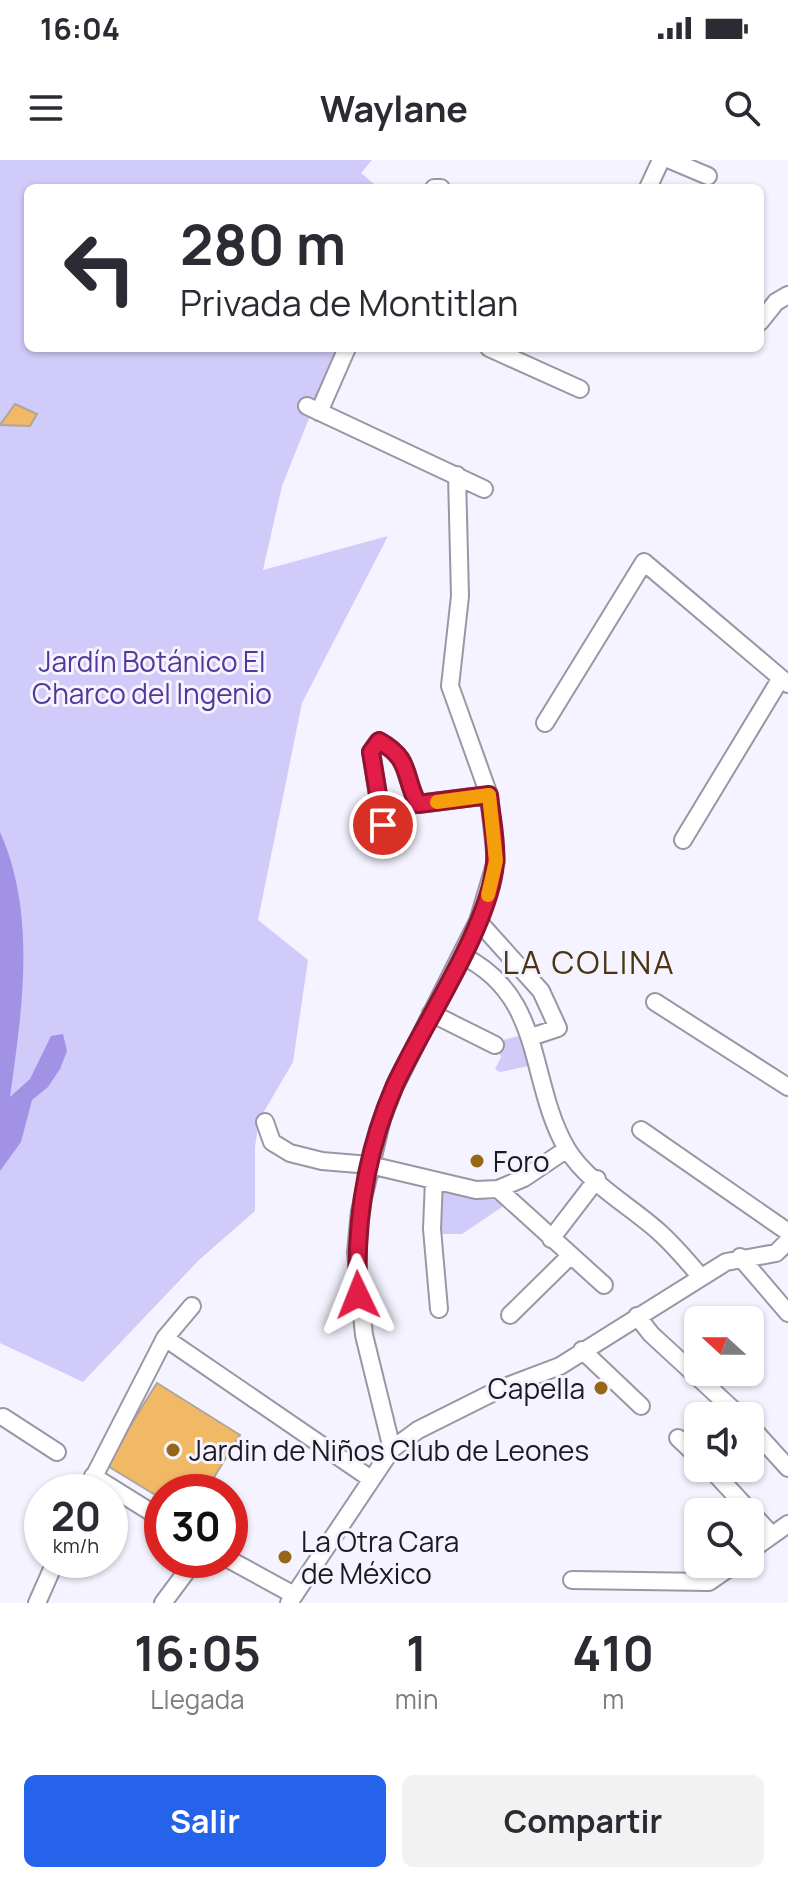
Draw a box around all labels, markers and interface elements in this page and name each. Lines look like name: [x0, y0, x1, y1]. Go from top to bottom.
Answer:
text: 16:04: [40, 8, 120, 49]
text: Waylane: [320, 84, 468, 133]
icon: menu: [24, 86, 68, 130]
icon: search: [720, 86, 764, 130]
text: 280 m: [180, 205, 346, 282]
icon: left: [48, 216, 152, 320]
text: Privada de Montitlan: [180, 278, 518, 327]
park label: Jardín Botánico El Charco del Ingenio: [32, 642, 272, 712]
pin: [349, 791, 417, 859]
icon: arrive: [361, 803, 405, 847]
district label: LA COLINA: [502, 940, 676, 984]
place label: Foro: [493, 1142, 550, 1180]
marker: Foro: [468, 1152, 486, 1170]
position arrow: [316, 1253, 400, 1337]
north arrow: [684, 1306, 764, 1386]
map controls: [684, 1306, 764, 1578]
place label: Capella: [488, 1369, 585, 1407]
marker: Capella: [592, 1379, 610, 1397]
button: sound: [684, 1402, 764, 1482]
place label: Jardin de Niños Club de Leones: [189, 1431, 589, 1469]
marker: Jardin de Niños Club de Leones: [164, 1441, 182, 1459]
speed limit sign: 30: [144, 1474, 248, 1578]
text: 20: [51, 1488, 101, 1543]
button: search: [684, 1498, 764, 1578]
place label: La Otra Cara de México: [301, 1522, 459, 1592]
text: km/h: [53, 1532, 99, 1559]
marker: La Otra Cara de México: [276, 1548, 294, 1566]
text: 16:05: [134, 1620, 261, 1685]
text: 1: [406, 1620, 427, 1685]
text: 410: [572, 1620, 654, 1685]
text: Llegada: [150, 1681, 245, 1717]
text: min: [395, 1681, 438, 1717]
text: m: [602, 1681, 624, 1717]
button: Salir: [24, 1775, 386, 1867]
button: Compartir: [402, 1775, 764, 1867]

